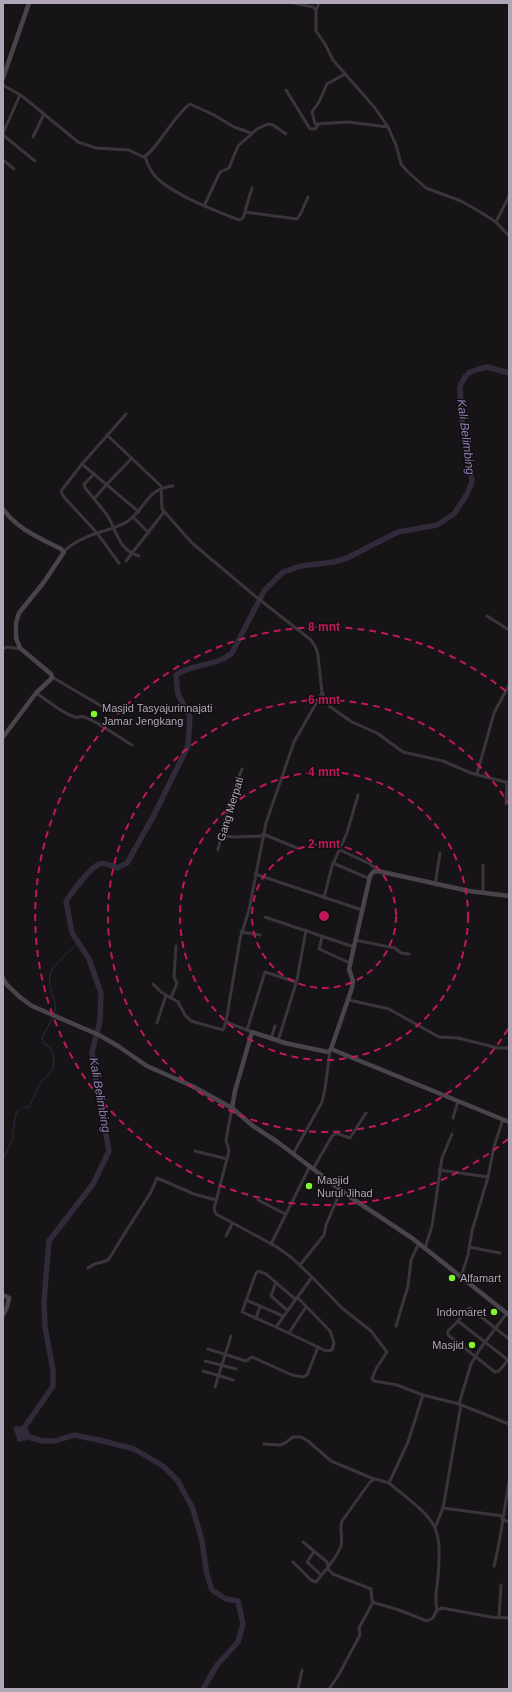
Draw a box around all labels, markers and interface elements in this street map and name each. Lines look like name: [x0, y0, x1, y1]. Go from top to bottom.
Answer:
water label: Kali Belimbing: [454, 398, 478, 476]
text: 8 mnt: [308, 620, 340, 634]
text: 6 mnt: [308, 693, 340, 707]
place label: Masjid Tasyajurinnajati Jamar Jengkang: [102, 702, 212, 727]
marker: Masjid Tasyajurinnajati Jamar Jengkang: [89, 709, 99, 719]
text: 4 mnt: [308, 765, 340, 779]
street label: Gang Merpati: [215, 775, 245, 843]
text: 2 mnt: [308, 837, 340, 851]
centre of rings: [317, 909, 331, 923]
water label: Kali Belimbing: [87, 1056, 114, 1134]
place label: Masjid Nurul Jihad: [317, 1174, 373, 1199]
marker: Masjid Nurul Jihad: [304, 1181, 314, 1191]
place label: Alfamart: [460, 1272, 501, 1284]
marker: Alfamart: [447, 1273, 457, 1283]
place label: Indomaret: [436, 1306, 486, 1318]
marker: Indomaret: [489, 1307, 499, 1317]
place label: Masjid: [432, 1339, 464, 1351]
marker: Masjid: [467, 1340, 477, 1350]

